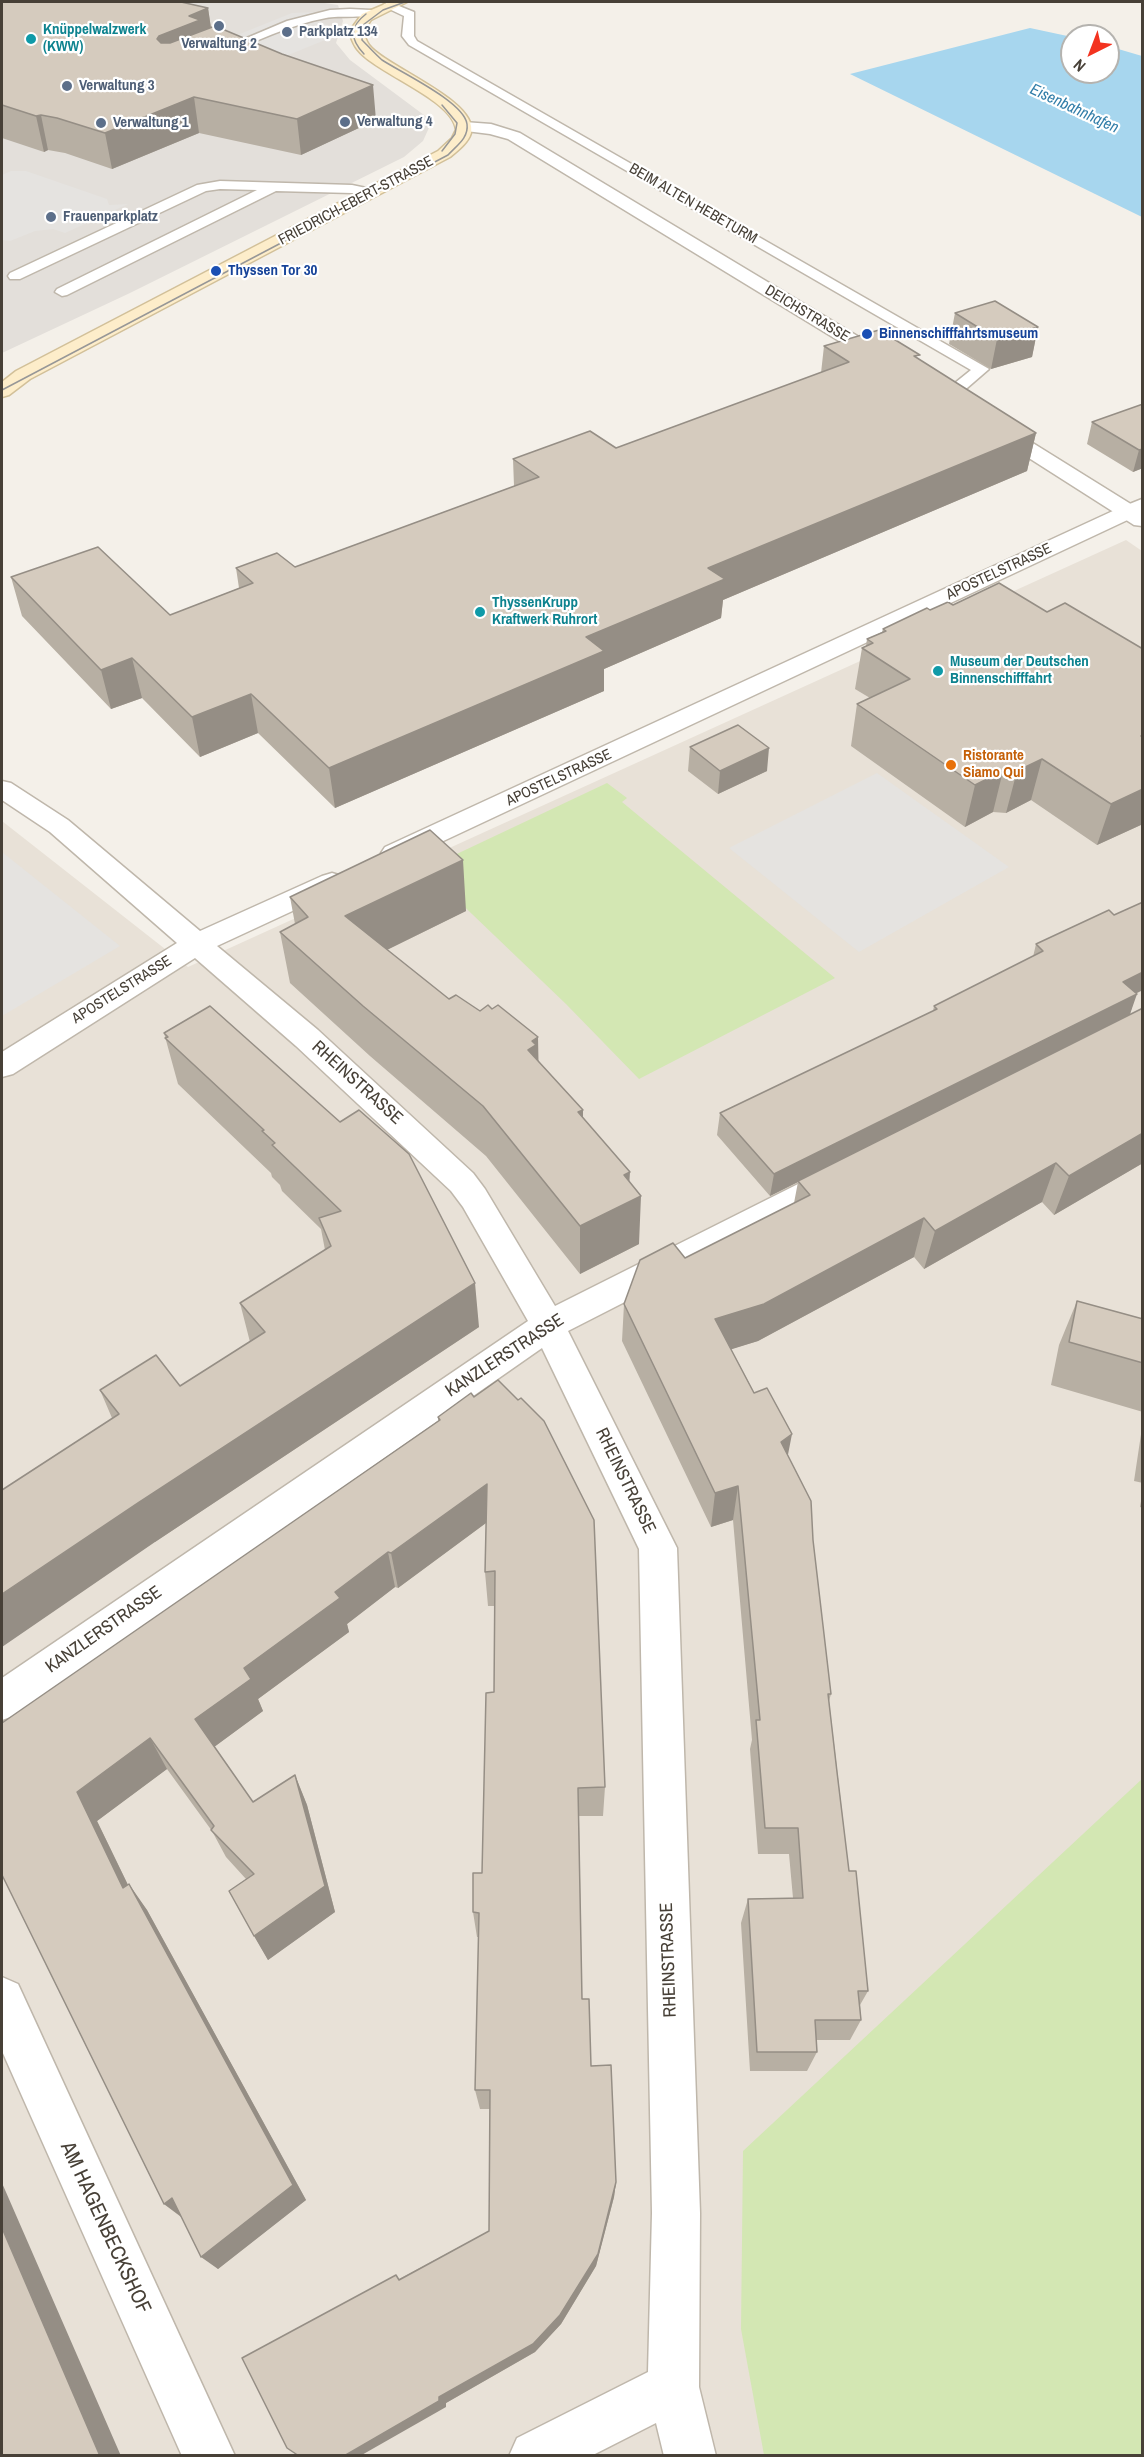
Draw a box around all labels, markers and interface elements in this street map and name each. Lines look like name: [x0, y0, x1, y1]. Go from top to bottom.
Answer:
marker: Verwaltung 2: [212, 19, 226, 33]
place label: Knüppelwalzwerk (KWW): [43, 21, 146, 56]
place label: Parkplatz 134: [299, 23, 378, 41]
north arrow: [1060, 24, 1120, 84]
marker: Parkplatz 134: [280, 25, 294, 39]
marker: Knüppelwalzwerk (KWW): [24, 32, 38, 46]
place label: Verwaltung 2: [181, 35, 257, 53]
text: N: [1068, 55, 1090, 77]
place label: Verwaltung 3: [79, 77, 155, 95]
marker: Verwaltung 3: [60, 79, 74, 93]
water label: Eisenbahnhafen: [1027, 80, 1121, 138]
place label: Verwaltung 4: [357, 113, 433, 131]
place label: Verwaltung 1: [113, 114, 189, 132]
marker: Verwaltung 4: [338, 115, 352, 129]
marker: Verwaltung 1: [94, 116, 108, 130]
street label: FRIEDRICH-EBERT-STRASSE: [276, 153, 436, 249]
street label: BEIM ALTEN HEBETURM: [626, 160, 760, 248]
place label: Frauenparkplatz: [63, 208, 158, 226]
marker: Frauenparkplatz: [44, 210, 58, 224]
place label: Thyssen Tor 30: [228, 262, 317, 280]
marker: Thyssen Tor 30: [209, 264, 223, 278]
street label: DEICHSTRASSE: [761, 282, 853, 346]
place label: Binnenschifffahrtsmuseum: [879, 325, 1038, 343]
marker: Binnenschifffahrtsmuseum: [860, 327, 874, 341]
street label: APOSTELSTRASSE: [943, 540, 1055, 604]
place label: ThyssenKrupp Kraftwerk Ruhrort: [492, 594, 597, 629]
marker: ThyssenKrupp Kraftwerk Ruhrort: [473, 605, 487, 619]
place label: Museum der Deutschen Binnenschifffahrt: [950, 653, 1089, 688]
marker: Museum der Deutschen Binnenschifffahrt: [931, 664, 945, 678]
street label: APOSTELSTRASSE: [503, 746, 615, 810]
place label: Ristorante Siamo Qui: [963, 747, 1024, 782]
marker: Ristorante Siamo Qui: [944, 758, 958, 772]
street label: APOSTELSTRASSE: [69, 952, 175, 1028]
street label: RHEINSTRASSE: [307, 1037, 407, 1129]
street label: KANZLERSTRASSE: [442, 1310, 568, 1402]
street label: RHEINSTRASSE: [590, 1425, 660, 1537]
street label: KANZLERSTRASSE: [42, 1582, 166, 1678]
street label: RHEINSTRASSE: [656, 1902, 682, 2018]
street label: AM HAGENBECKSHOF: [54, 2138, 156, 2318]

